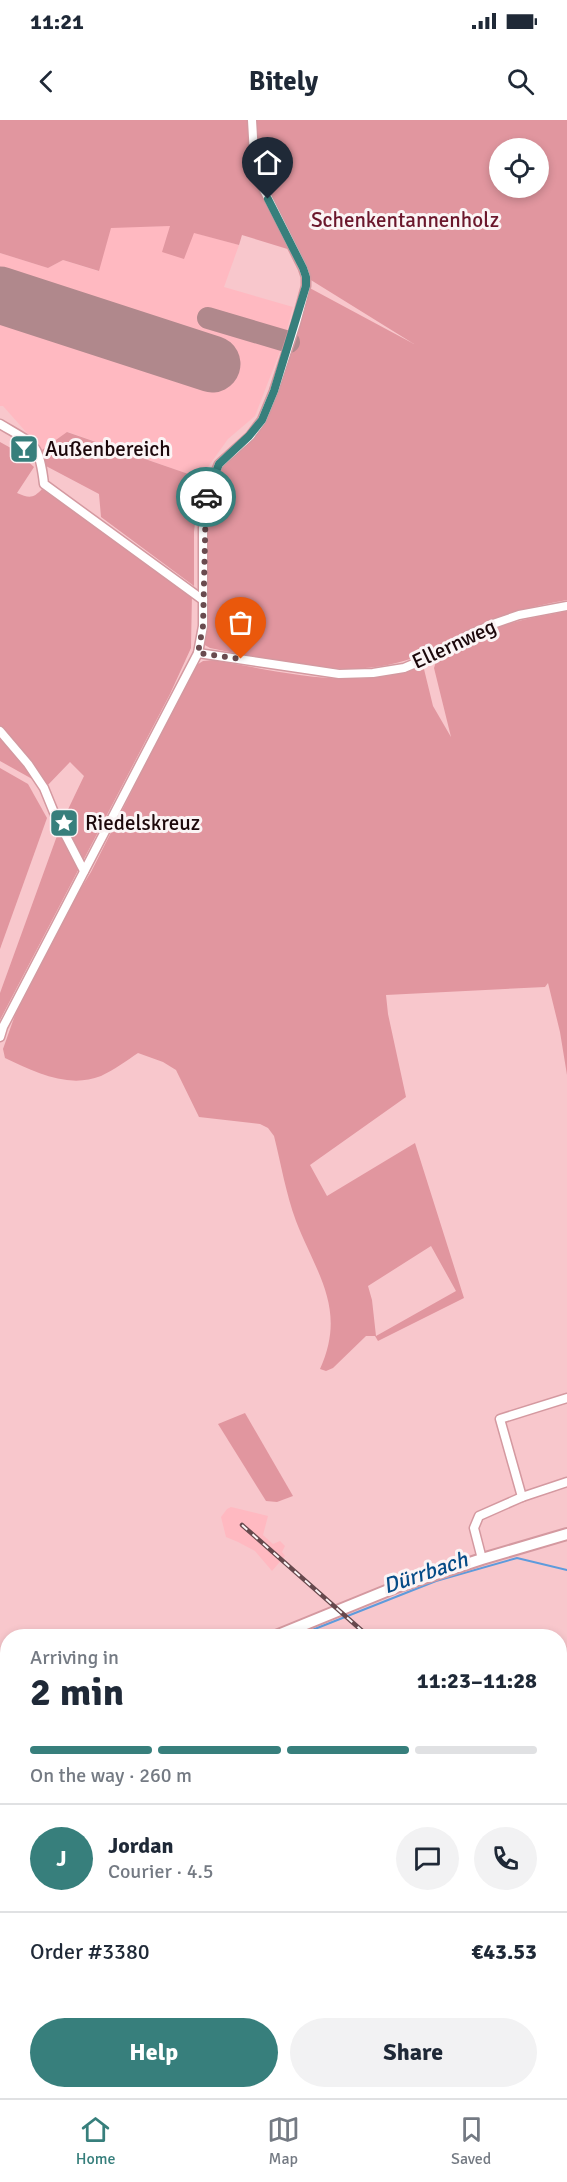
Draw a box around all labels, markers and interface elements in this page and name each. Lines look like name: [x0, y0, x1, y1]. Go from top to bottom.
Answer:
text: 11:21: [30, 8, 84, 35]
icon: back: [30, 65, 63, 98]
text: Bitely: [249, 65, 318, 98]
icon: search: [504, 65, 537, 98]
pin: [242, 137, 293, 199]
map controls: [489, 138, 549, 198]
button: locate: [489, 138, 549, 198]
icon: home: [251, 146, 284, 179]
park label: Schenkentannenholz: [311, 207, 499, 233]
bar icon: Außenbereich: [8, 433, 40, 465]
place label: Außenbereich: [45, 436, 171, 462]
courier: [176, 467, 236, 527]
icon: car: [190, 481, 223, 514]
pin: [215, 597, 266, 659]
icon: bag: [224, 606, 257, 639]
street label: Ellernweg: [408, 613, 500, 675]
place icon: Riedelskreuz: [48, 807, 80, 839]
place label: Riedelskreuz: [85, 810, 200, 836]
water label: Dürrbach: [379, 1545, 472, 1599]
text: Arriving in: [30, 1645, 119, 1670]
text: 11:23–11:28: [417, 1667, 537, 1694]
text: 2 min: [30, 1668, 124, 1716]
text: On the way · 260 m: [30, 1763, 192, 1788]
button: chat: [396, 1827, 459, 1890]
button: phone: [474, 1827, 537, 1890]
text: Jordan: [108, 1832, 174, 1859]
text: J: [56, 1845, 67, 1872]
text: Courier · 4.5: [108, 1859, 214, 1884]
text: Order #3380: [30, 1938, 150, 1965]
text: €43.53: [471, 1938, 537, 1965]
button: Help: [30, 2018, 278, 2087]
button: Share: [290, 2018, 537, 2087]
tab: Home: [76, 2113, 116, 2169]
tab: Map: [267, 2113, 300, 2169]
tab: Saved: [451, 2113, 491, 2169]

